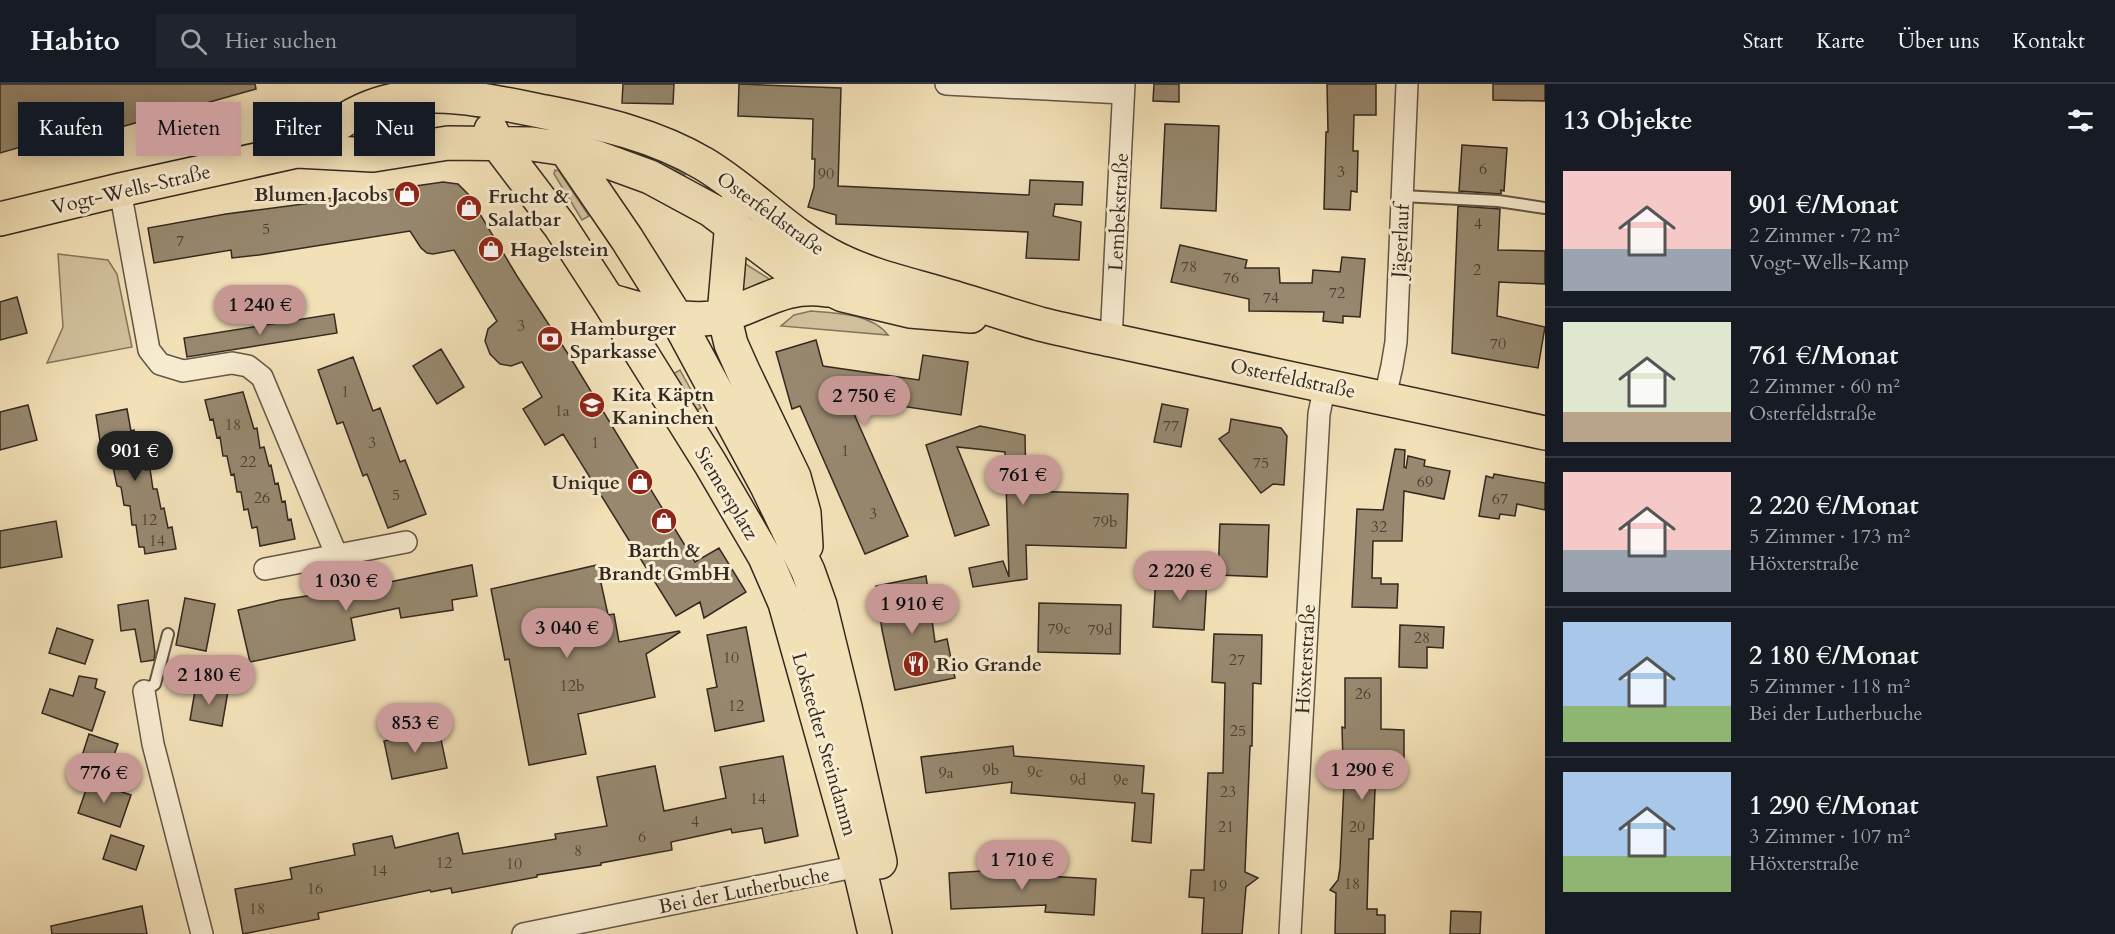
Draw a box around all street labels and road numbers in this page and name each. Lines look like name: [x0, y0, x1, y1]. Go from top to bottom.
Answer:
street label: Lembekstraße: [1102, 152, 1135, 272]
street label: Vogt-Wells-Straße: [49, 158, 213, 221]
street label: Osterfeldstraße: [711, 165, 830, 262]
street label: Jägerlauf: [1385, 200, 1416, 282]
street label: Osterfeldstraße: [1228, 352, 1358, 405]
street label: Siemersplatz: [688, 442, 765, 545]
street label: Höxterstraße: [1289, 603, 1322, 715]
street label: Lokstedter Steindamm: [785, 649, 864, 839]
street label: Bei der Lutherbuche: [656, 861, 832, 920]

